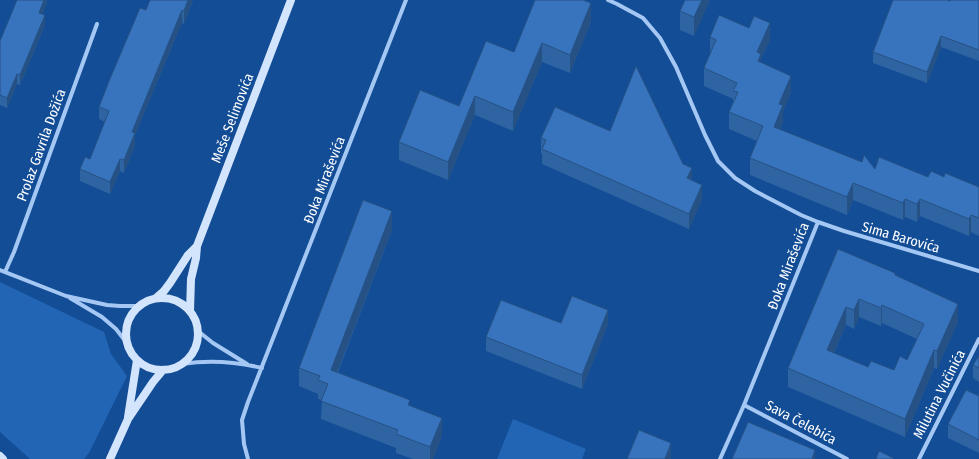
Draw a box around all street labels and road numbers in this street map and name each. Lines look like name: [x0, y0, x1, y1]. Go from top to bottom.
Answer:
street label: Meše Selimovića: [208, 71, 257, 165]
street label: Prolaz Gavrila Dožića: [13, 86, 70, 204]
street label: Đoka Miraševića: [300, 134, 349, 226]
street label: Sima Barovića: [860, 218, 942, 257]
street label: Đoka Miraševića: [764, 220, 813, 312]
street label: Milutina Vučinića: [910, 347, 969, 442]
street label: Sava Čelebića: [762, 396, 840, 448]

